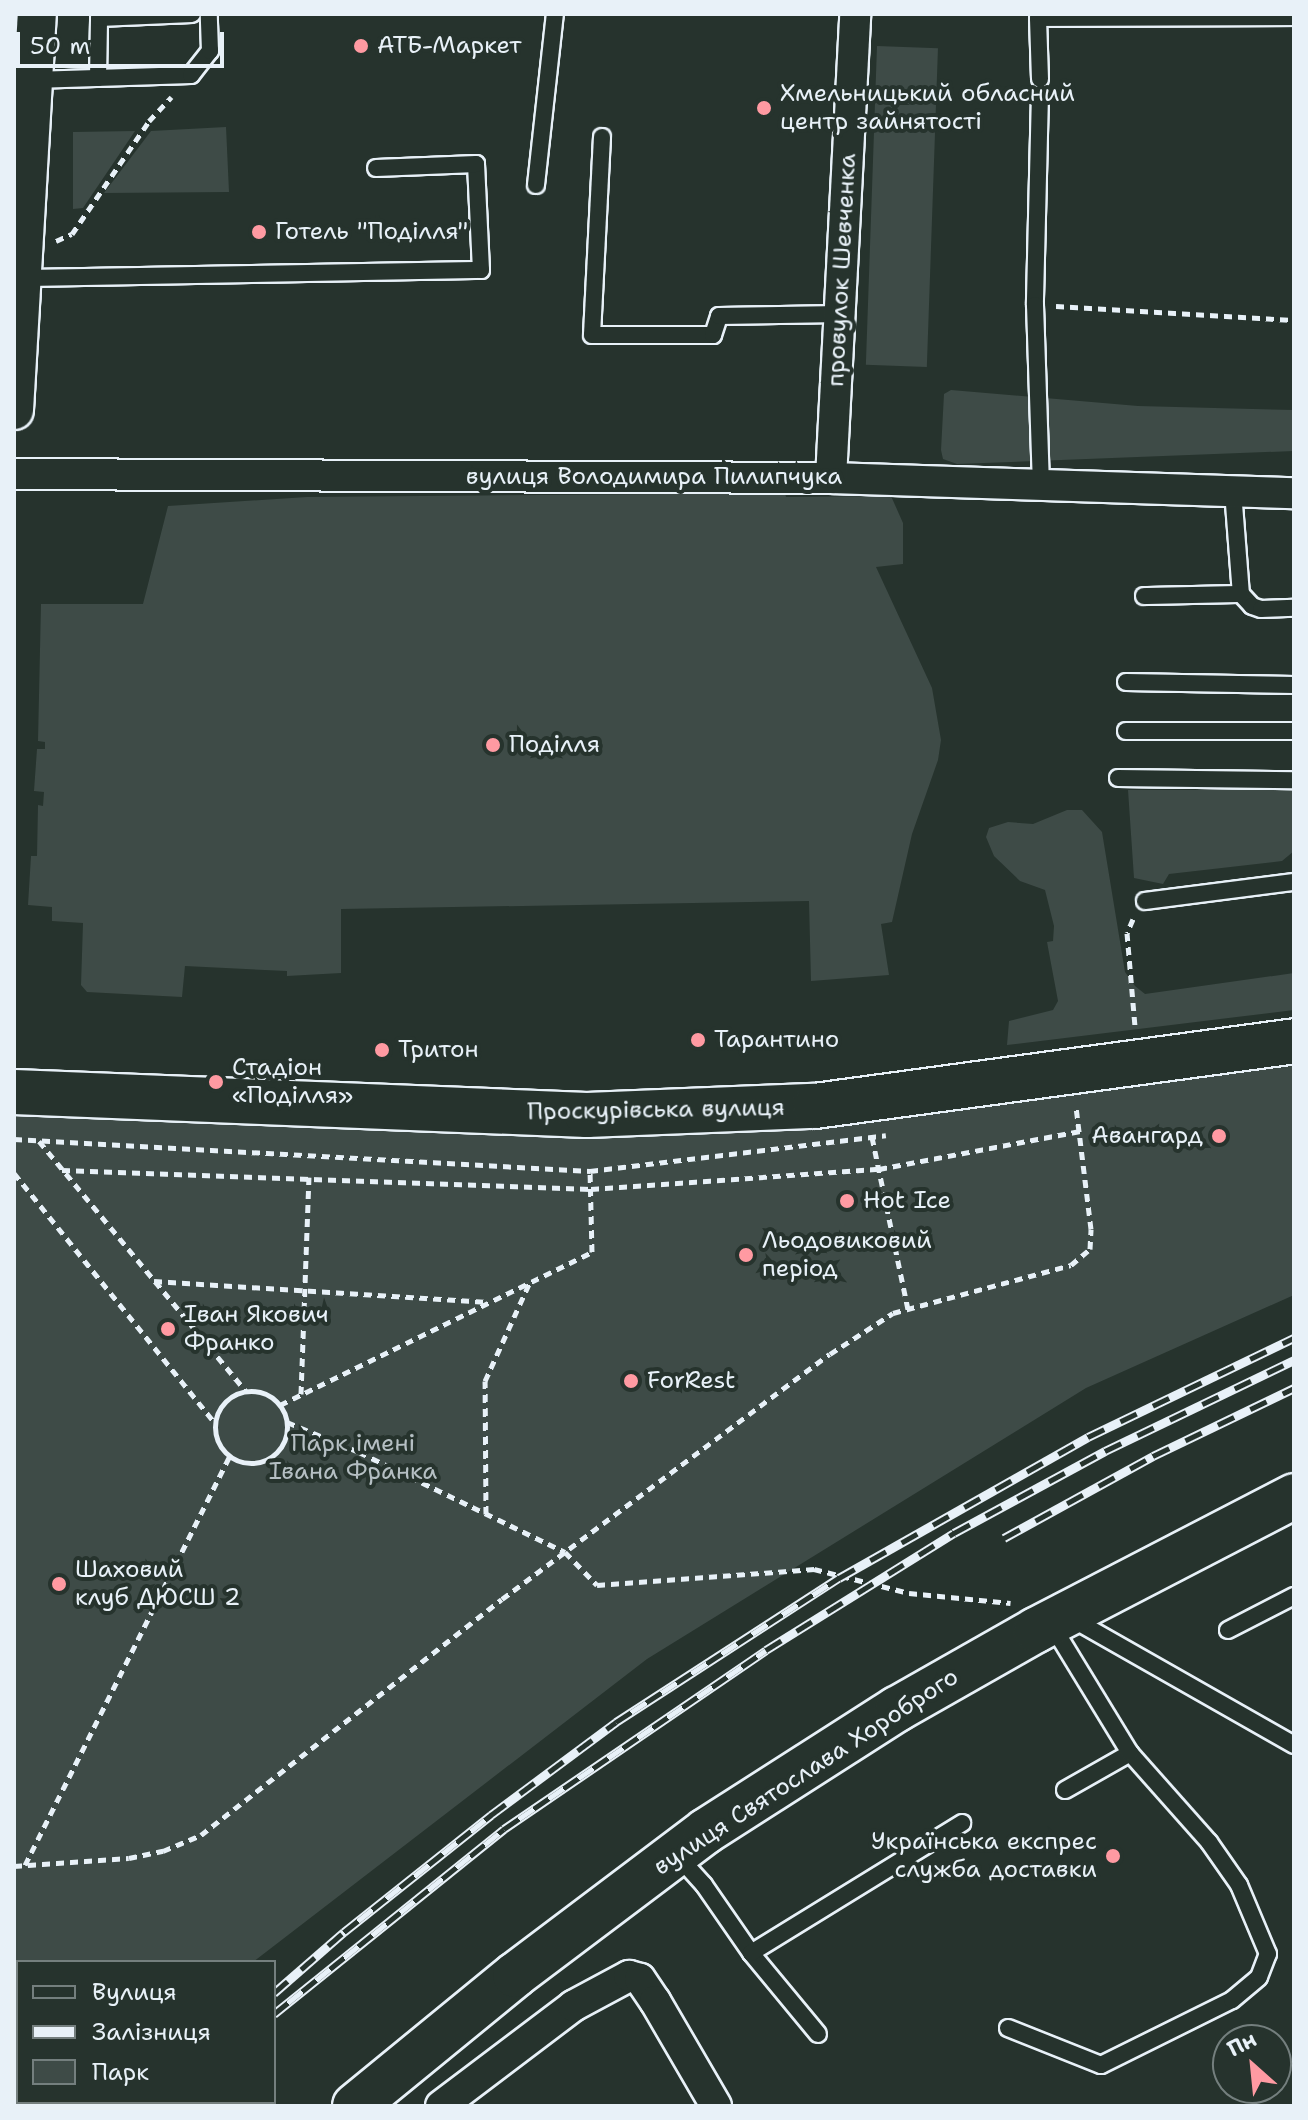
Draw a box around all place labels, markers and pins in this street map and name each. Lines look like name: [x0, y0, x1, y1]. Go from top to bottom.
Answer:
place label: АТБ-Маркет: [377, 32, 522, 60]
marker: АТБ-Маркет: [352, 37, 370, 55]
place label: Хмельницький обласний центр зайнятості: [780, 80, 1075, 136]
marker: Хмельницький обласний центр зайнятості: [755, 99, 773, 117]
place label: Готель "Поділля": [275, 218, 468, 246]
marker: Готель "Поділля": [250, 223, 268, 241]
place label: Поділля: [509, 731, 600, 759]
marker: Поділля: [484, 736, 502, 754]
place label: Тарантино: [714, 1026, 839, 1054]
marker: Тарантино: [689, 1031, 707, 1049]
place label: Тритон: [398, 1036, 479, 1064]
marker: Тритон: [373, 1041, 391, 1059]
place label: Стадіон «Поділля»: [232, 1054, 353, 1110]
marker: Стадіон «Поділля»: [207, 1073, 225, 1091]
place label: Авангард: [1091, 1122, 1203, 1150]
marker: Авангард: [1210, 1127, 1228, 1145]
place label: Hot Ice: [863, 1187, 951, 1215]
marker: Hot Ice: [838, 1192, 856, 1210]
place label: Льодовиковий період: [762, 1227, 932, 1283]
marker: Льодовиковий період: [737, 1246, 755, 1264]
place label: Іван Якович Франко: [184, 1301, 328, 1357]
marker: Іван Якович Франко: [159, 1320, 177, 1338]
place label: ForRest: [647, 1367, 736, 1395]
marker: ForRest: [622, 1372, 640, 1390]
place label: Шаховий клуб ДЮСШ 2: [75, 1556, 241, 1612]
marker: Шаховий клуб ДЮСШ 2: [50, 1575, 68, 1593]
place label: Українська експрес служба доставки: [871, 1828, 1097, 1884]
marker: Українська експрес служба доставки: [1104, 1847, 1122, 1865]

